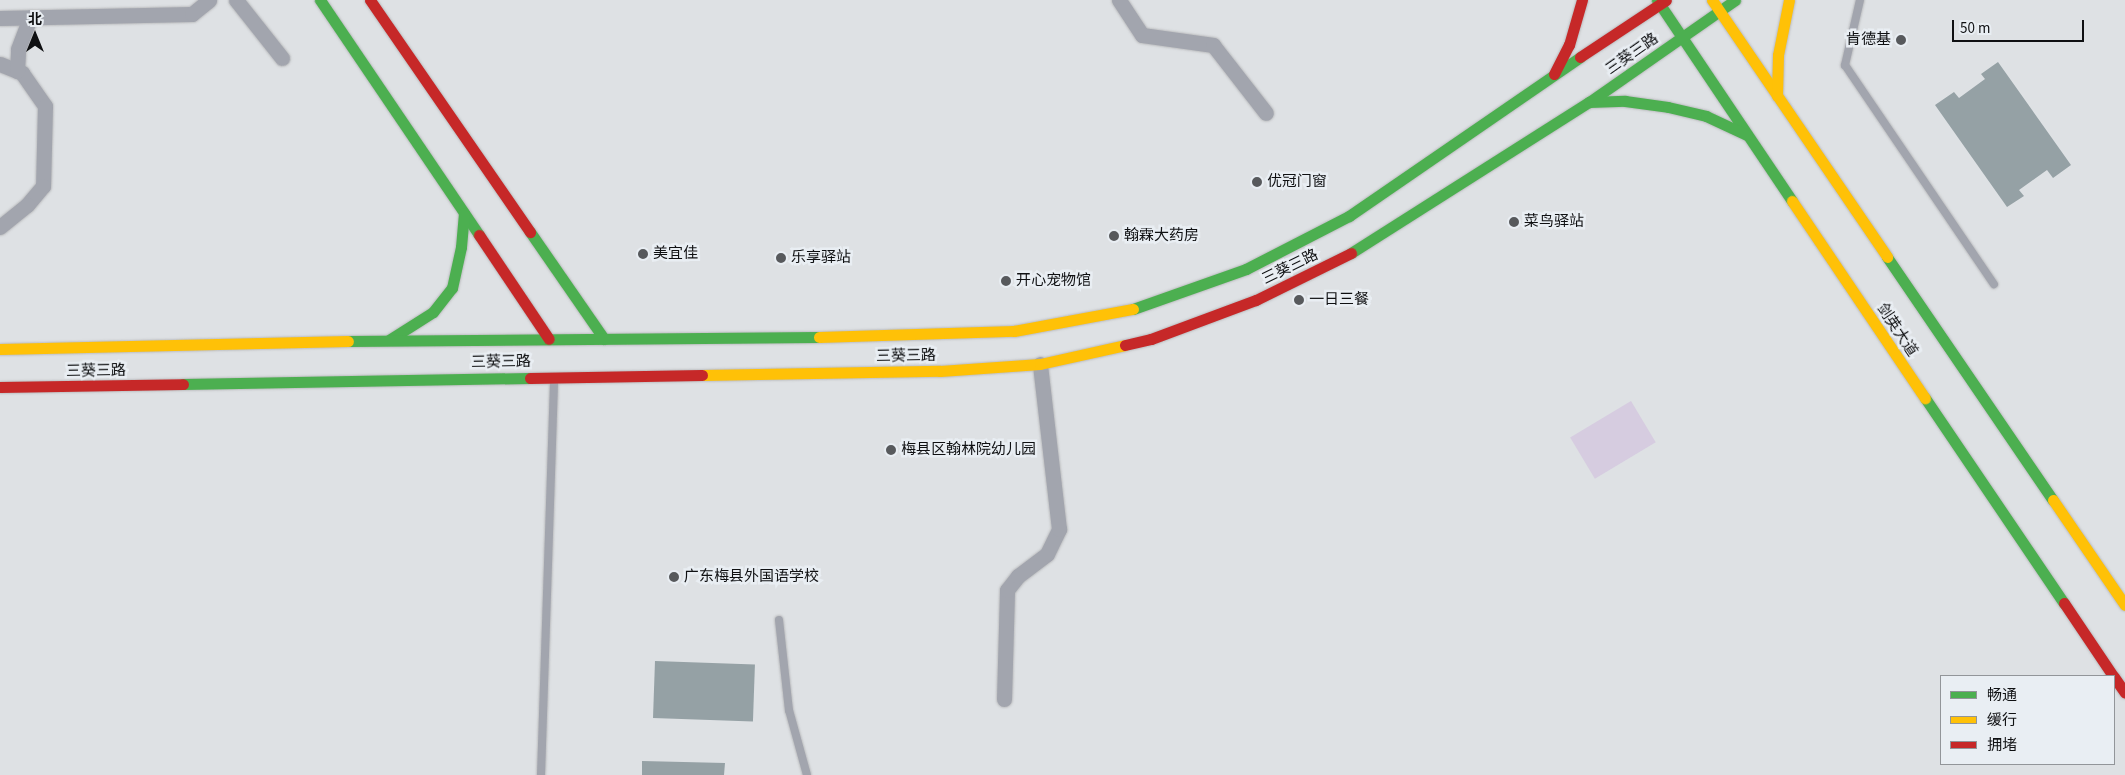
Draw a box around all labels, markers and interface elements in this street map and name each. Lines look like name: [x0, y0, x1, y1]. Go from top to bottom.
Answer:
north arrow: [10, 10, 60, 60]
text: 北: [28, 10, 42, 30]
scale bar: [1955, 10, 2088, 42]
text: 50 m: [1960, 18, 1990, 39]
street label: 三葵三路: [1602, 29, 1662, 79]
place label: 肯德基: [1846, 31, 1891, 49]
marker: 肯德基: [1895, 34, 1907, 46]
place label: 优冠门窗: [1267, 173, 1327, 191]
marker: 优冠门窗: [1251, 176, 1263, 188]
place label: 菜鸟驿站: [1524, 213, 1584, 231]
marker: 菜鸟驿站: [1508, 216, 1520, 228]
place label: 翰霖大药房: [1124, 227, 1199, 245]
marker: 翰霖大药房: [1108, 230, 1120, 242]
place label: 美宜佳: [653, 245, 698, 263]
street label: 三葵三路: [1259, 246, 1321, 288]
marker: 美宜佳: [637, 248, 649, 260]
place label: 乐享驿站: [791, 249, 851, 267]
marker: 乐享驿站: [775, 252, 787, 264]
place label: 开心宠物馆: [1016, 272, 1091, 290]
marker: 开心宠物馆: [1000, 275, 1012, 287]
place label: 一日三餐: [1309, 291, 1369, 309]
marker: 一日三餐: [1293, 294, 1305, 306]
street label: 剑英大道: [1873, 300, 1921, 360]
street label: 三葵三路: [876, 346, 936, 366]
street label: 三葵三路: [471, 352, 531, 372]
street label: 三葵三路: [66, 361, 126, 381]
place label: 梅县区翰林院幼儿园: [901, 441, 1036, 459]
marker: 梅县区翰林院幼儿园: [885, 444, 897, 456]
place label: 广东梅县外国语学校: [684, 568, 819, 586]
marker: 广东梅县外国语学校: [668, 571, 680, 583]
legend: [1940, 675, 2115, 765]
text: 畅通: [1987, 685, 2017, 706]
text: 缓行: [1987, 710, 2017, 731]
text: 拥堵: [1987, 735, 2017, 756]

